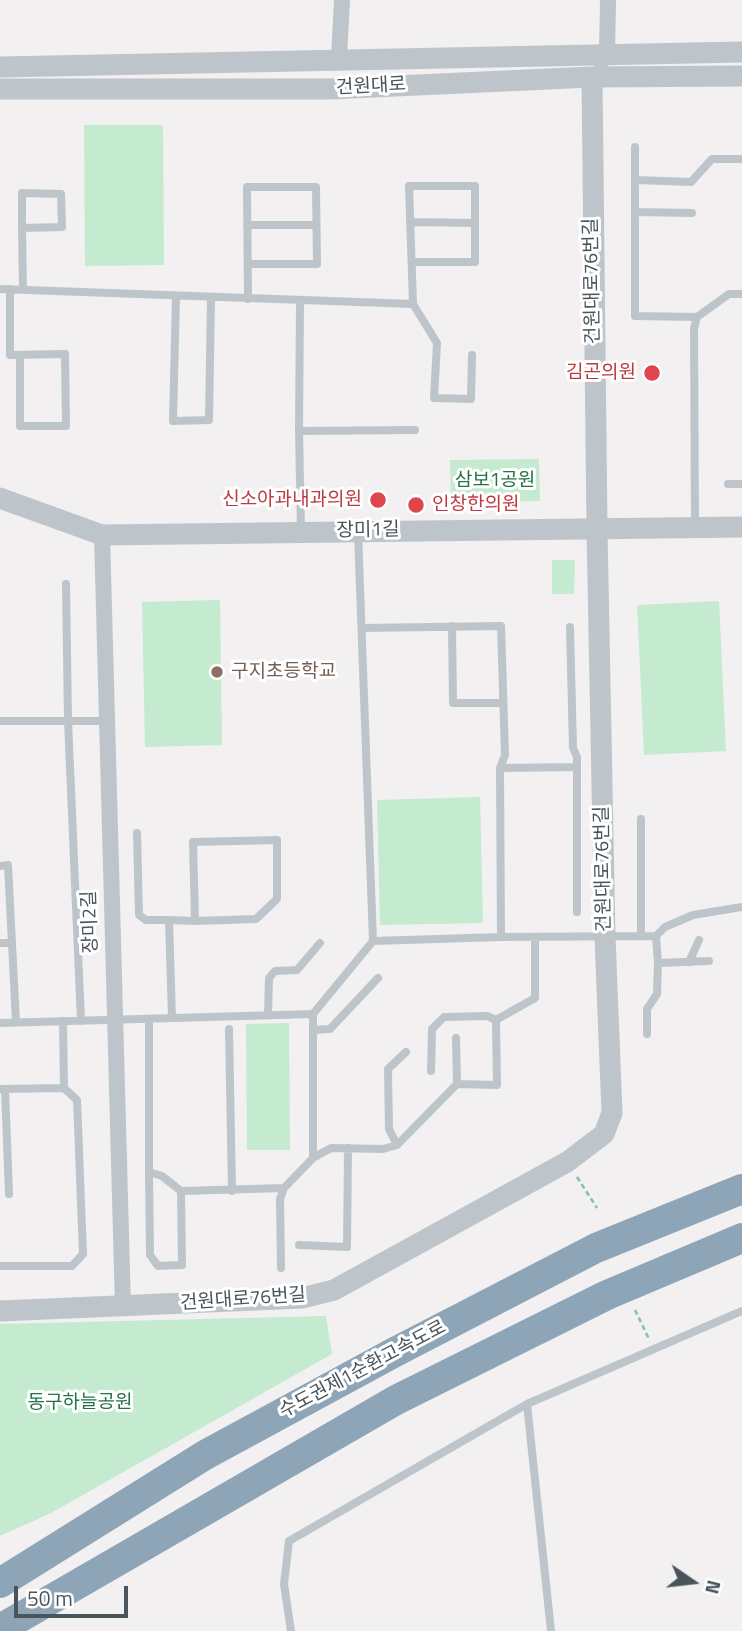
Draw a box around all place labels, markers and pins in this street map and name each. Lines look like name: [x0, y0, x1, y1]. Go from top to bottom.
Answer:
place label: 김곤의원: [566, 362, 636, 384]
marker: 김곤의원: [642, 363, 662, 383]
place label: 신소아과내과의원: [222, 489, 362, 511]
marker: 신소아과내과의원: [368, 490, 388, 510]
place label: 인창한의원: [432, 494, 519, 516]
marker: 인창한의원: [406, 495, 426, 515]
place label: 구지초등학교: [231, 661, 336, 683]
marker: 구지초등학교: [209, 664, 225, 680]

